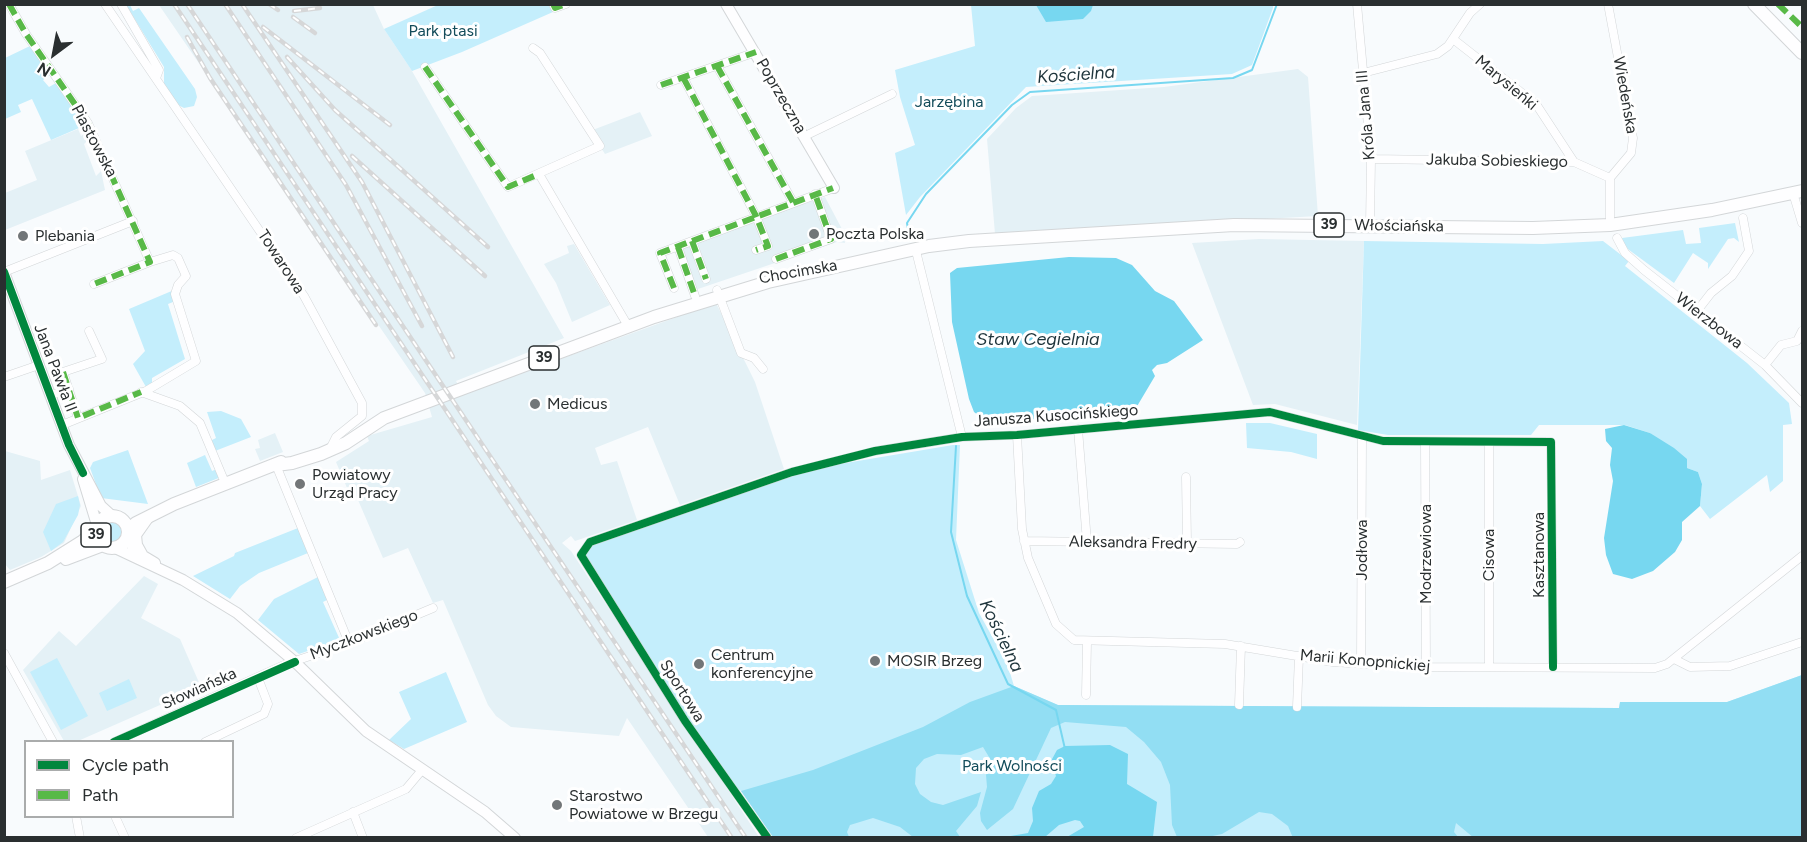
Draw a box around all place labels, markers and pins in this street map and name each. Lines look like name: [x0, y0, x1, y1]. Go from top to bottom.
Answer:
place label: Poczta Polska: [826, 224, 924, 244]
place label: Plebania: [35, 226, 95, 246]
marker: Poczta Polska: [807, 227, 821, 241]
marker: Plebania: [16, 229, 30, 243]
place label: Medicus: [547, 394, 607, 414]
marker: Medicus: [528, 397, 542, 411]
place label: Powiatowy Urząd Pracy: [312, 465, 398, 503]
marker: Powiatowy Urząd Pracy: [293, 477, 307, 491]
place label: Centrum konferencyjne: [711, 645, 813, 683]
place label: MOSIR Brzeg: [887, 651, 982, 671]
marker: MOSIR Brzeg: [868, 654, 882, 668]
marker: Centrum konferencyjne: [692, 657, 706, 671]
place label: Starostwo Powiatowe w Brzegu: [569, 786, 718, 824]
marker: Starostwo Powiatowe w Brzegu: [550, 798, 564, 812]

